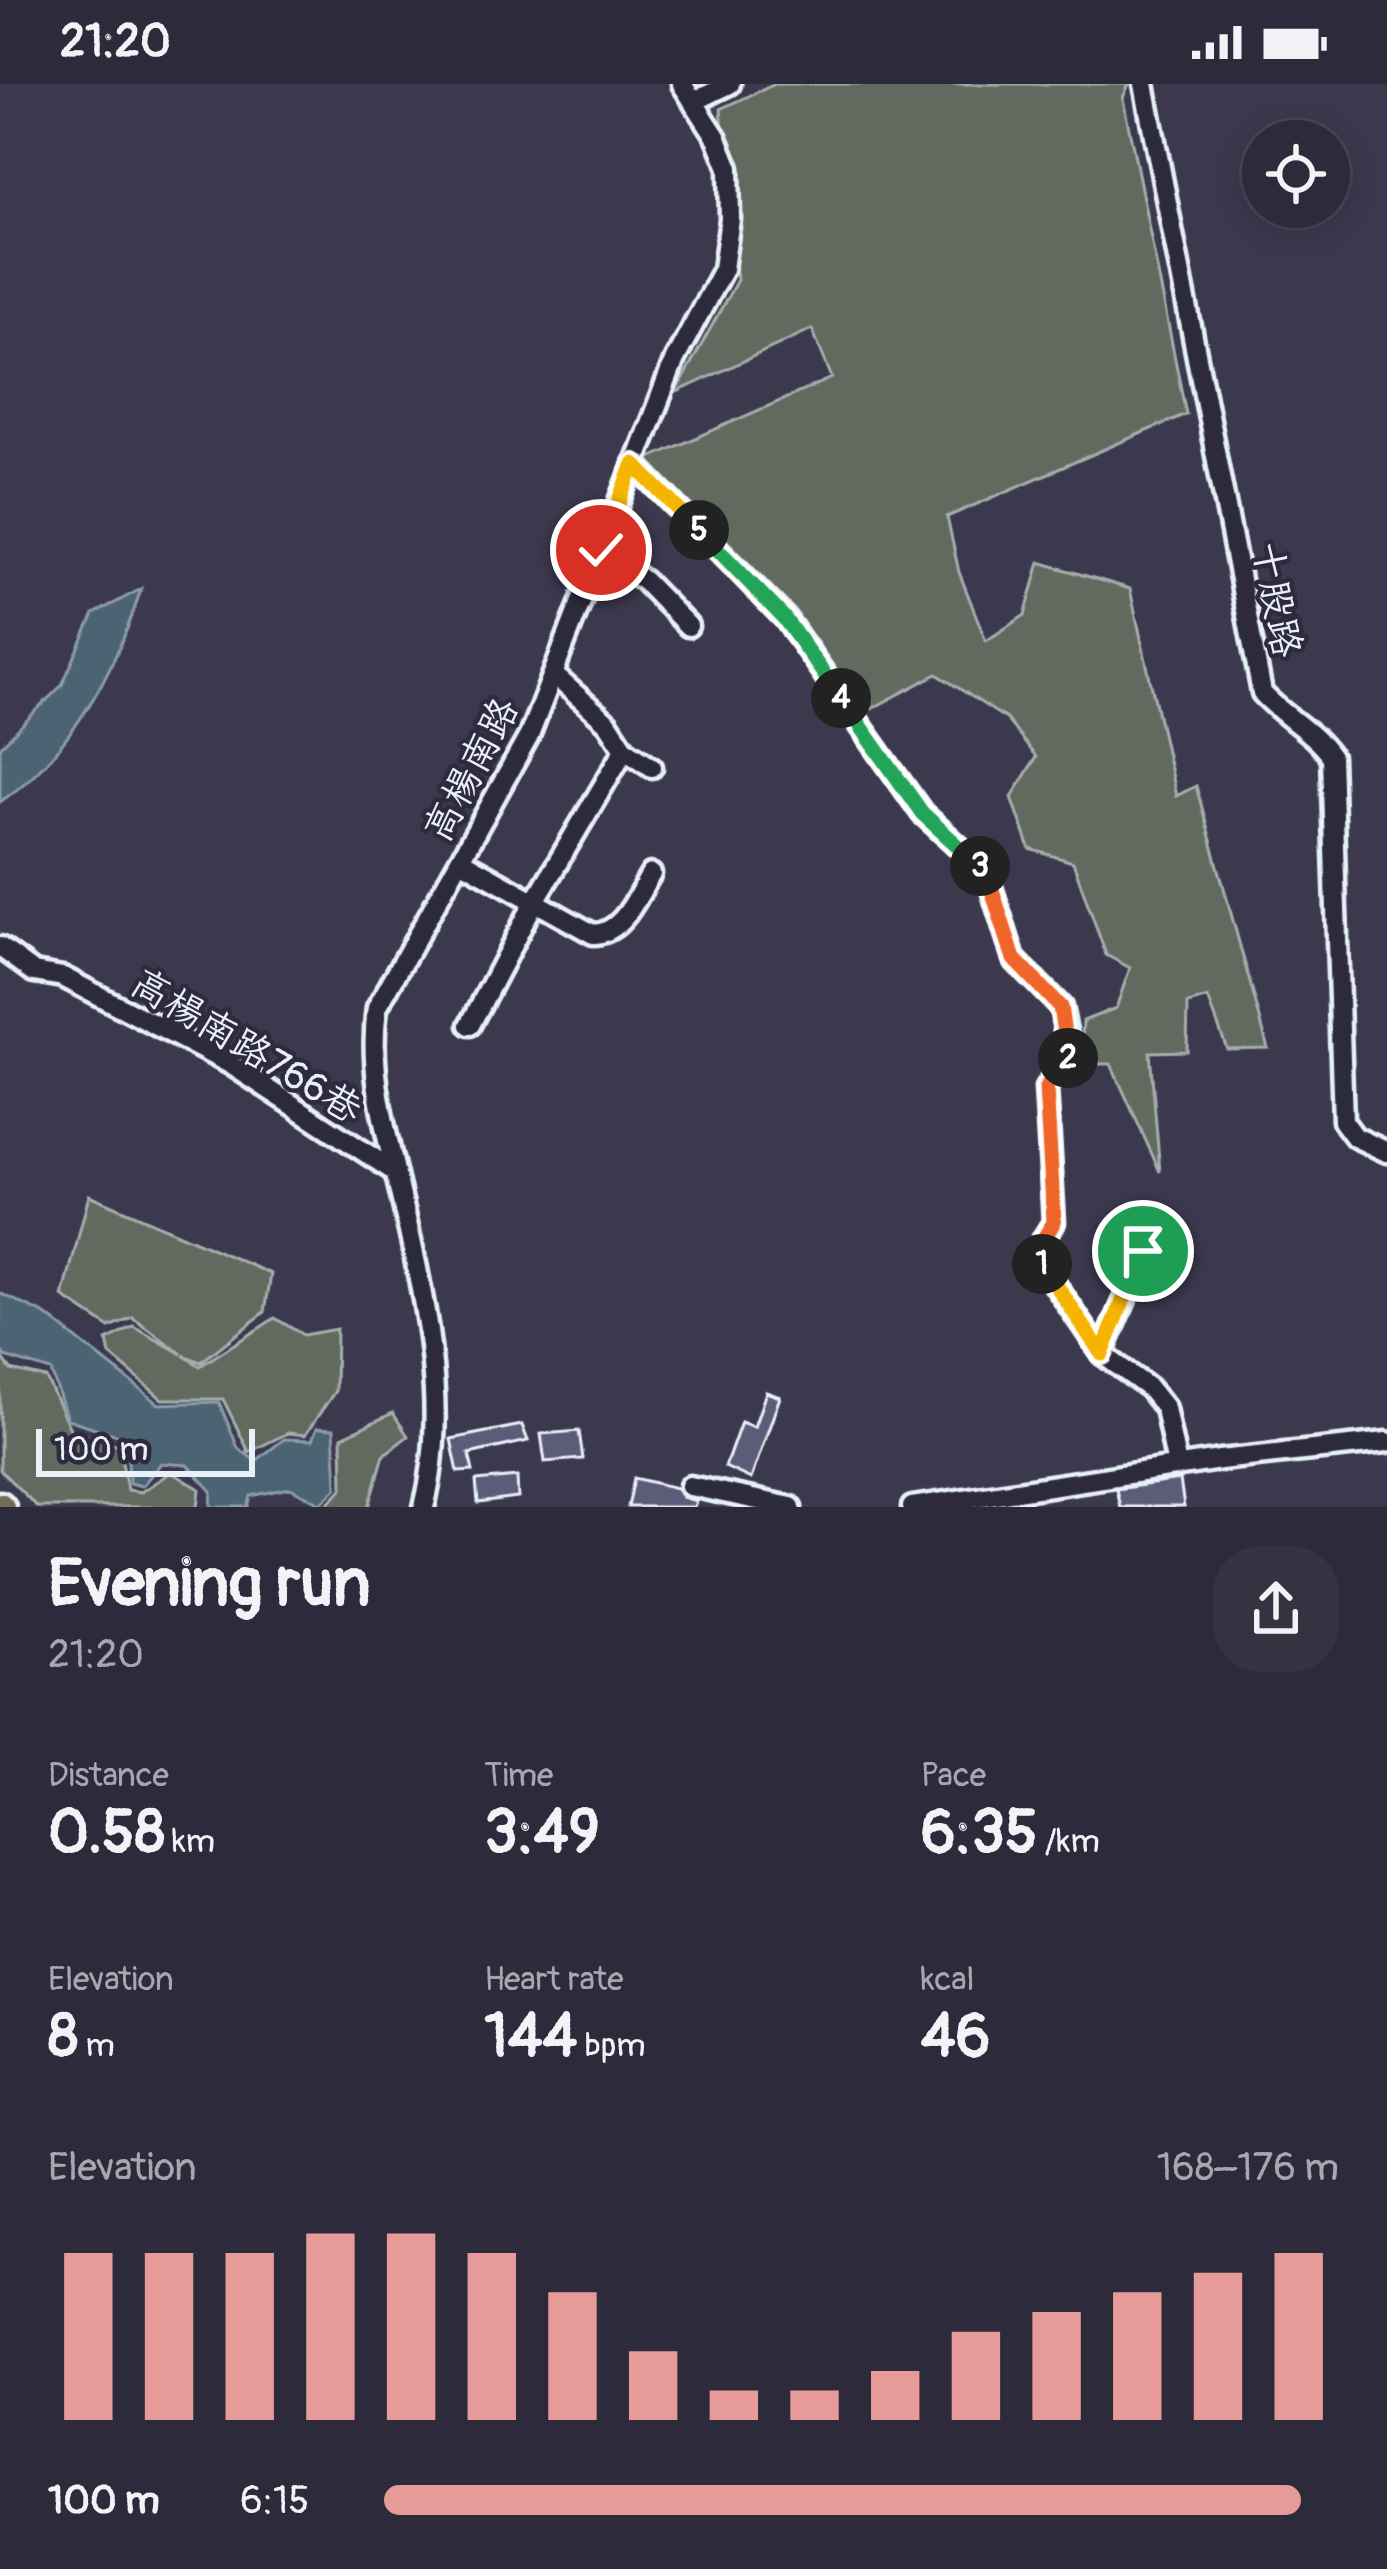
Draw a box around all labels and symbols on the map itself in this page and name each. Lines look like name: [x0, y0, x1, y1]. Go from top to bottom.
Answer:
pin: [550, 499, 652, 601]
pin: 5: [669, 500, 729, 560]
street label: 十股路: [1241, 537, 1312, 661]
pin: 4: [811, 668, 871, 728]
street label: 高楊南路: [413, 689, 530, 850]
pin: 3: [950, 836, 1010, 896]
street label: 高楊南路766巷: [122, 958, 371, 1135]
pin: 2: [1038, 1028, 1098, 1088]
pin: [1092, 1200, 1194, 1302]
pin: 1: [1012, 1234, 1072, 1294]
scale bar: [36, 1423, 255, 1476]

